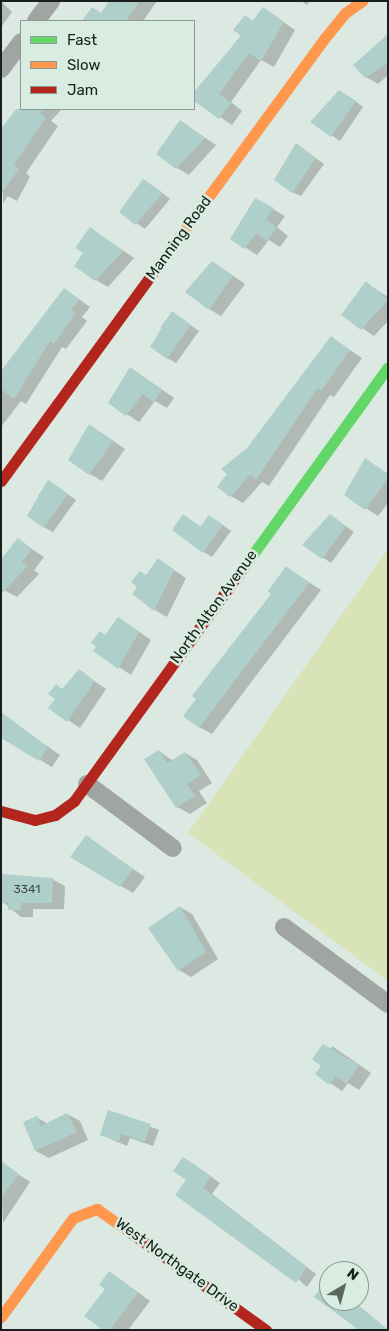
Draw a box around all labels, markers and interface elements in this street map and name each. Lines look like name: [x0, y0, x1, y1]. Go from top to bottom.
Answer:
legend: [20, 20, 195, 110]
text: Fast: [67, 31, 97, 49]
text: Slow: [67, 56, 100, 74]
text: Jam: [67, 81, 98, 99]
street label: Manning Road: [143, 193, 215, 283]
street label: North Alton Avenue: [166, 546, 262, 668]
house number: 3341: [14, 883, 40, 897]
street label: West Northgate Drive: [112, 1214, 242, 1316]
north arrow: [319, 1261, 369, 1311]
text: N: [344, 1265, 362, 1284]

